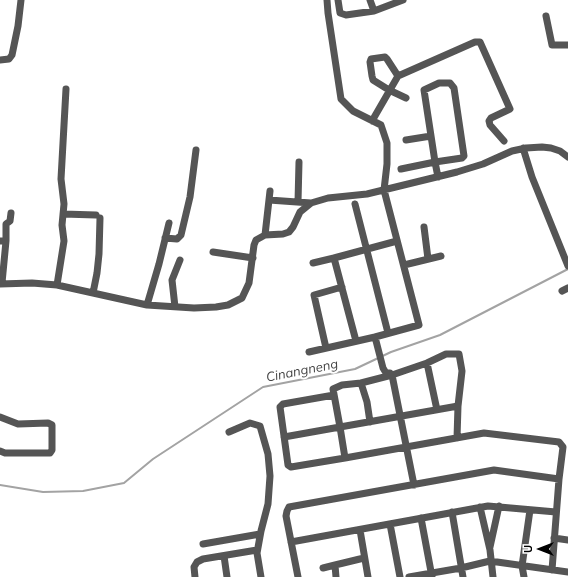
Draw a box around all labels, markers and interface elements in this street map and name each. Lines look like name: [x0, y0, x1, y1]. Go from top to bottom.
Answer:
water label: Cinangneng: [265, 356, 339, 386]
north arrow: [520, 529, 560, 569]
text: U: [521, 545, 535, 553]

